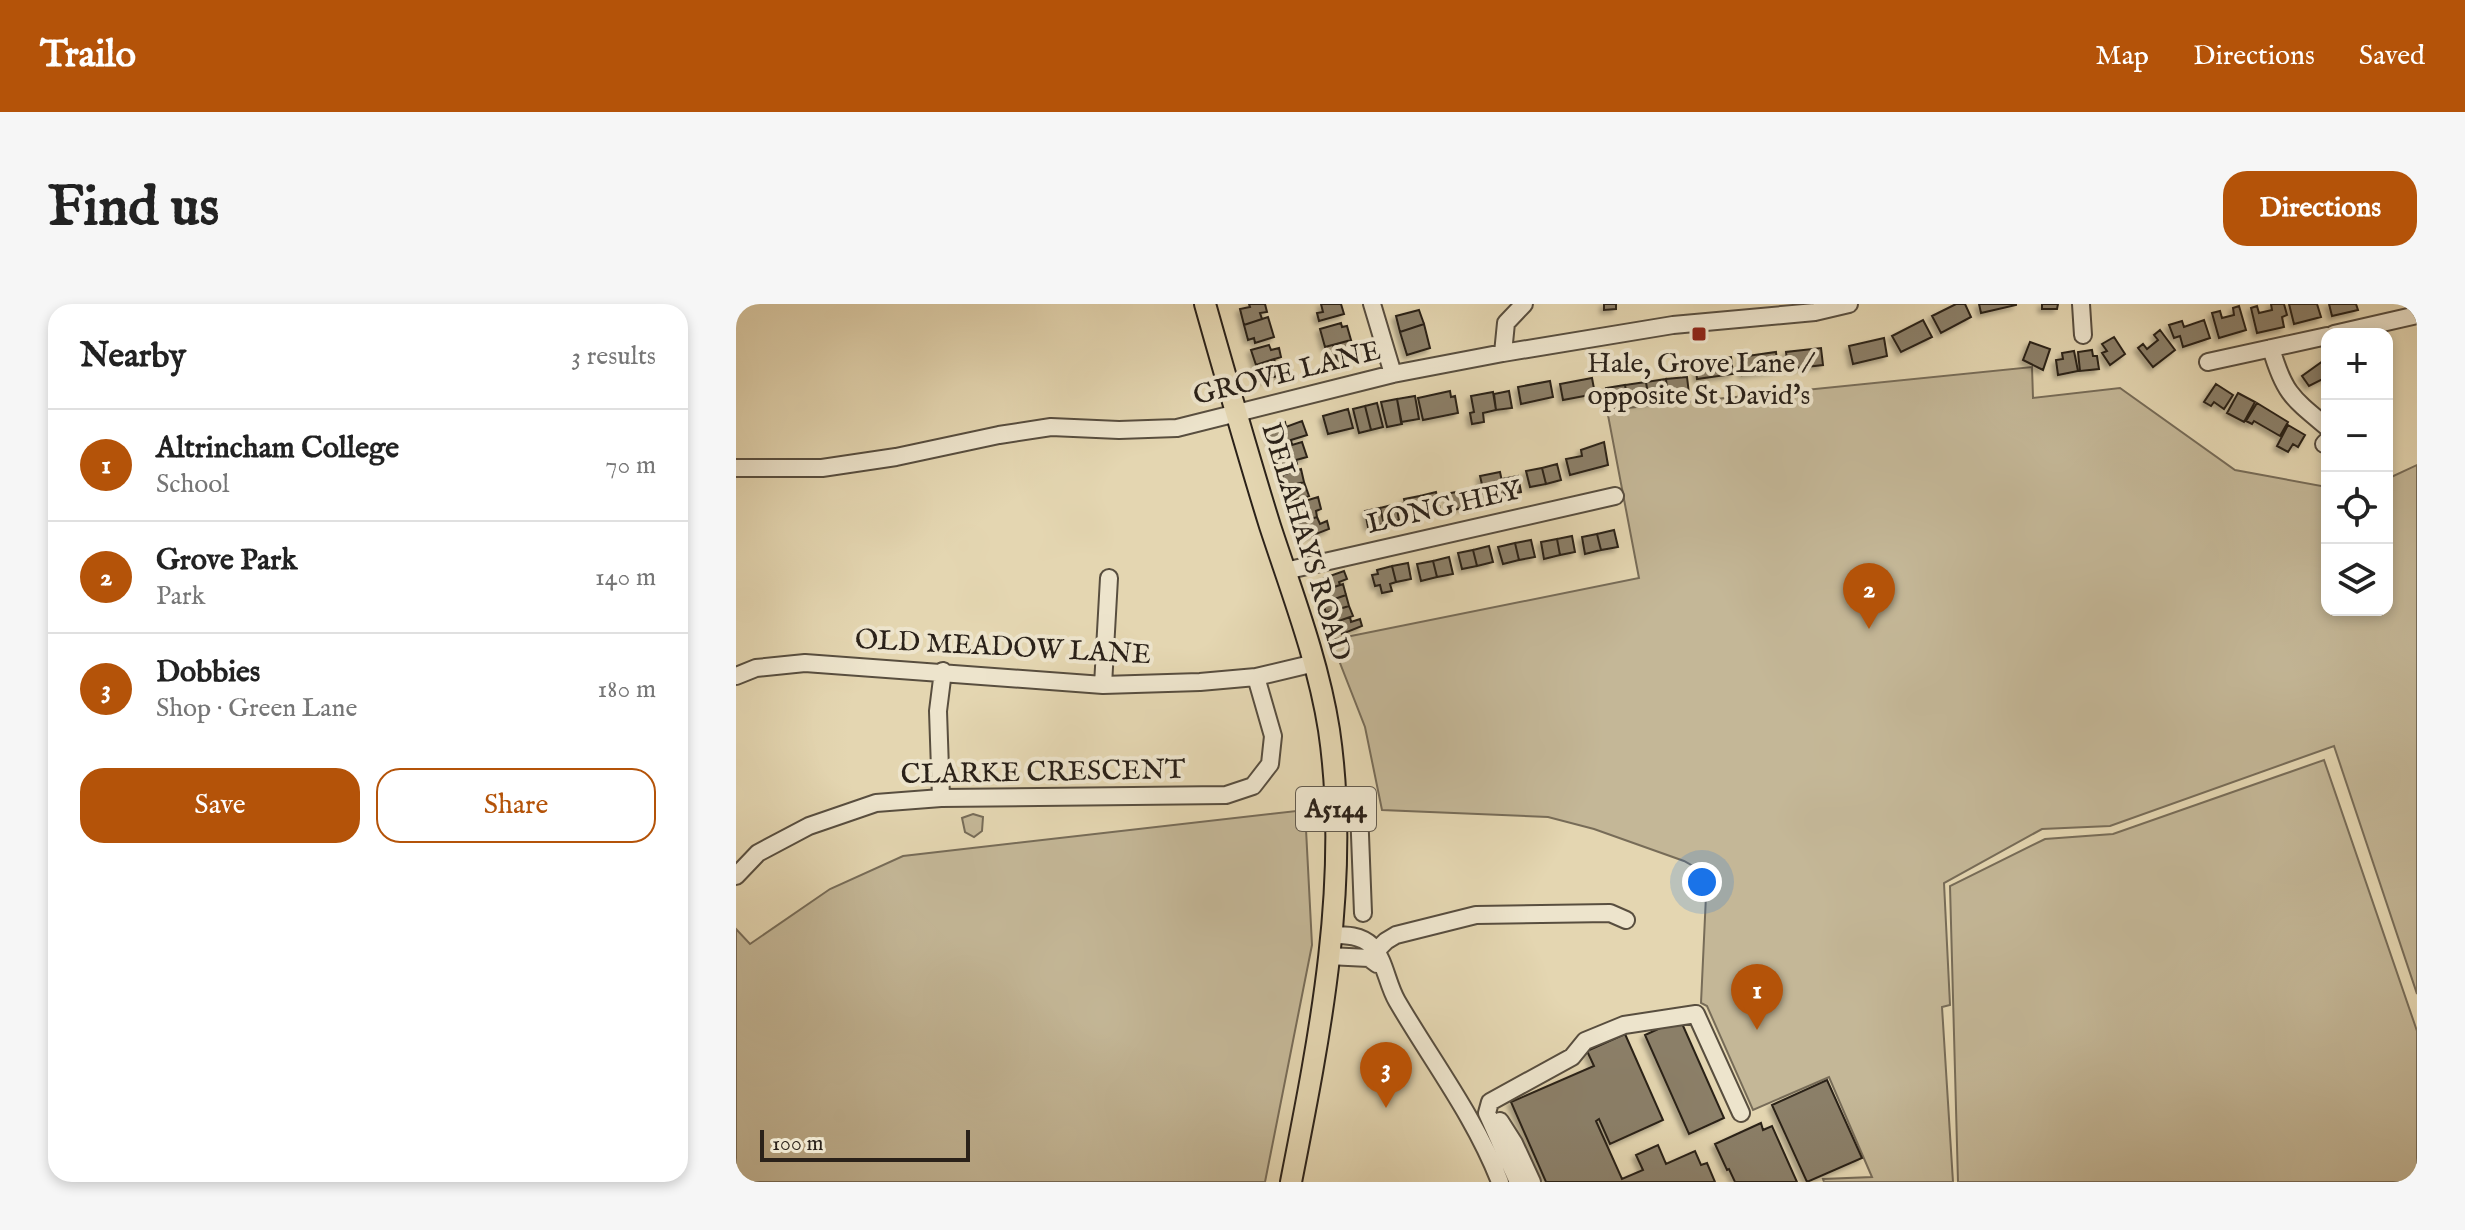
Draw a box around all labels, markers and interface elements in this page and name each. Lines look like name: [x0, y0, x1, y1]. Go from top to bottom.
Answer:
text: Trailo: [40, 32, 136, 80]
text: Map: [2095, 39, 2149, 74]
text: Directions: [2193, 39, 2315, 74]
text: Saved: [2359, 39, 2425, 74]
button: Directions: [2223, 171, 2417, 246]
text: Find us: [48, 173, 219, 244]
marker: Hale, Grove Lane / opposite St David's: [1690, 325, 1708, 343]
map controls: [2321, 328, 2393, 616]
button: +: [2321, 328, 2393, 400]
street label: GROVE LANE: [1190, 334, 1384, 414]
text: Nearby: [80, 335, 186, 378]
text: 3 results: [571, 340, 656, 373]
place label: Hale, Grove Lane / opposite St David's: [1587, 347, 1816, 414]
button: −: [2321, 400, 2393, 472]
street label: DELAHAYS ROAD: [1252, 419, 1358, 665]
text: Altrincham College: [156, 430, 399, 468]
text: 1: [101, 449, 111, 482]
text: 70 m: [605, 449, 656, 482]
text: School: [156, 468, 229, 501]
button: locate: [2321, 472, 2393, 544]
street label: LONG HEY: [1364, 473, 1526, 543]
text: Grove Park: [156, 542, 297, 580]
button: layers: [2321, 544, 2393, 616]
text: 2: [100, 561, 112, 594]
text: 140 m: [595, 561, 656, 594]
pin: 2: [1843, 563, 1895, 629]
text: Park: [156, 580, 205, 613]
street label: OLD MEADOW LANE: [854, 623, 1152, 673]
text: Dobbies: [156, 654, 260, 692]
text: 3: [101, 673, 111, 706]
text: 180 m: [598, 673, 656, 706]
text: Shop · Green Lane: [156, 692, 357, 725]
street label: CLARKE CRESCENT: [900, 753, 1186, 793]
button: Save: [80, 768, 360, 843]
button: Share: [376, 768, 656, 843]
road number: A5144: [1296, 787, 1376, 831]
your location: [1682, 862, 1722, 902]
pin: 1: [1731, 964, 1783, 1030]
pin: 3: [1360, 1042, 1412, 1108]
scale bar: [760, 1126, 970, 1162]
text: 100 m: [772, 1130, 824, 1158]

